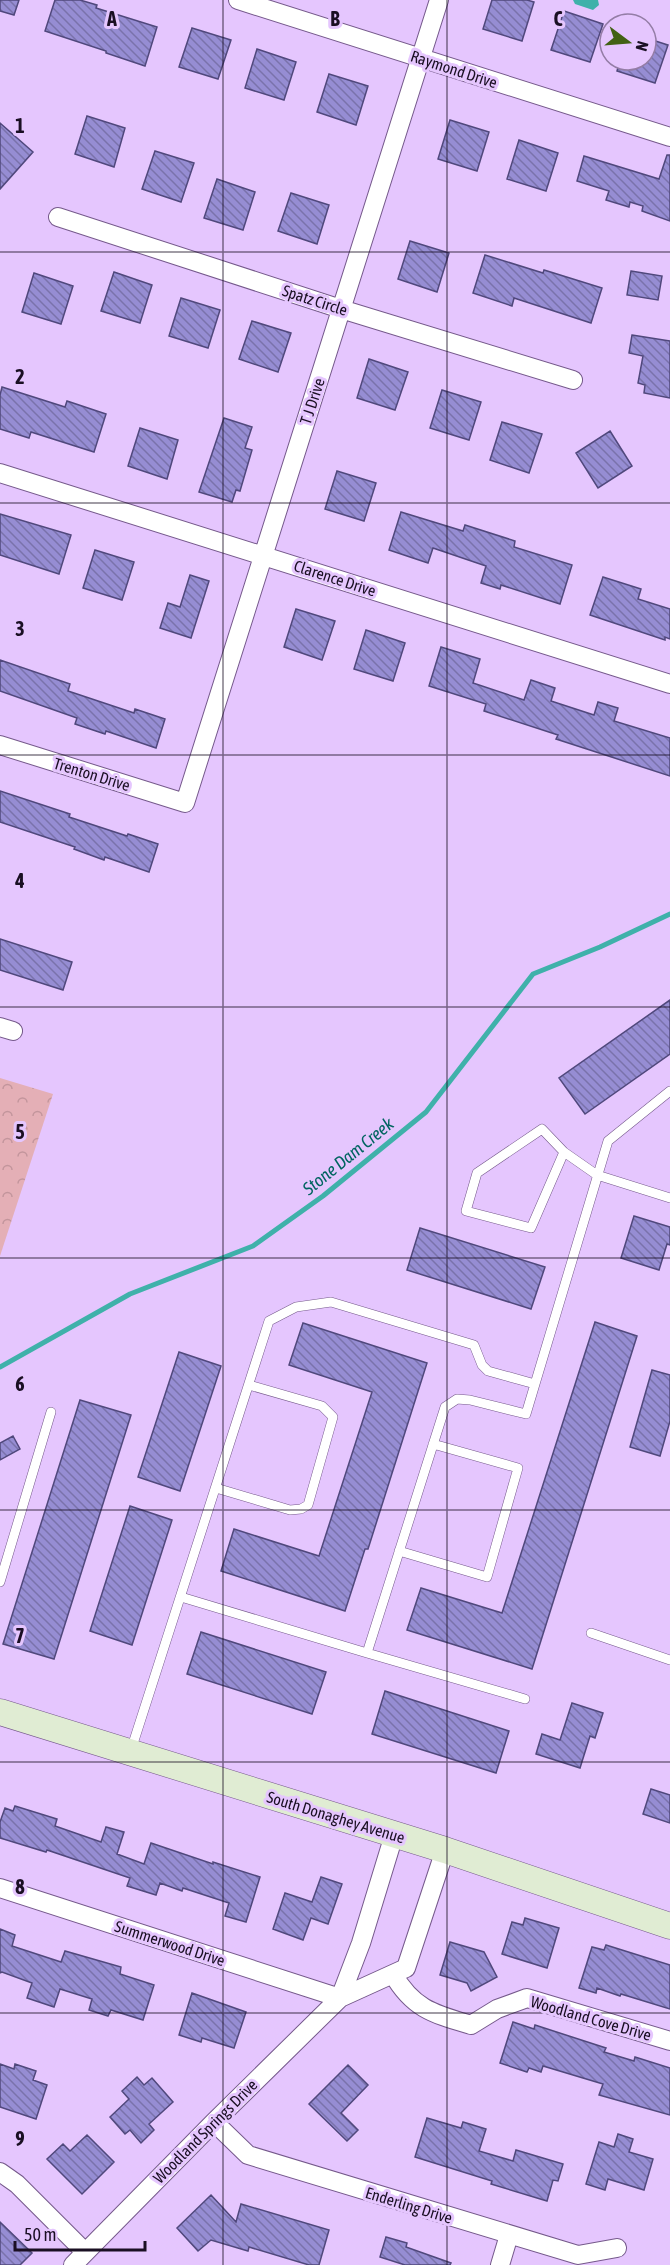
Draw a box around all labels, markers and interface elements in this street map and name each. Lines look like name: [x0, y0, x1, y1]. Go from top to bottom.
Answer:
text: A: [106, 7, 117, 30]
text: B: [330, 7, 340, 30]
text: C: [554, 7, 563, 30]
north arrow: [598, 12, 658, 72]
text: N: [632, 39, 652, 53]
street label: Raymond Drive: [408, 47, 499, 92]
text: 1: [15, 114, 25, 137]
street label: Spatz Circle: [280, 281, 350, 320]
text: 2: [15, 365, 25, 388]
street label: T J Drive: [296, 376, 328, 426]
street label: Clarence Drive: [292, 556, 378, 600]
text: 3: [15, 617, 25, 640]
street label: Trenton Drive: [52, 754, 132, 794]
text: 4: [14, 869, 25, 892]
water label: Stone Dam Creek: [297, 1112, 399, 1200]
text: 5: [15, 1120, 25, 1143]
text: 6: [15, 1372, 25, 1395]
text: 7: [15, 1624, 25, 1647]
street label: South Donaghey Avenue: [265, 1787, 407, 1847]
text: 8: [15, 1875, 25, 1898]
street label: Summerwood Drive: [113, 1917, 227, 1969]
street label: Woodland Cove Drive: [529, 1992, 653, 2044]
street label: Woodland Springs Drive: [149, 2075, 261, 2187]
text: 9: [15, 2127, 25, 2150]
street label: Enderling Drive: [363, 2183, 455, 2228]
scale bar: [15, 2214, 146, 2252]
text: 50 m: [24, 2224, 56, 2245]

